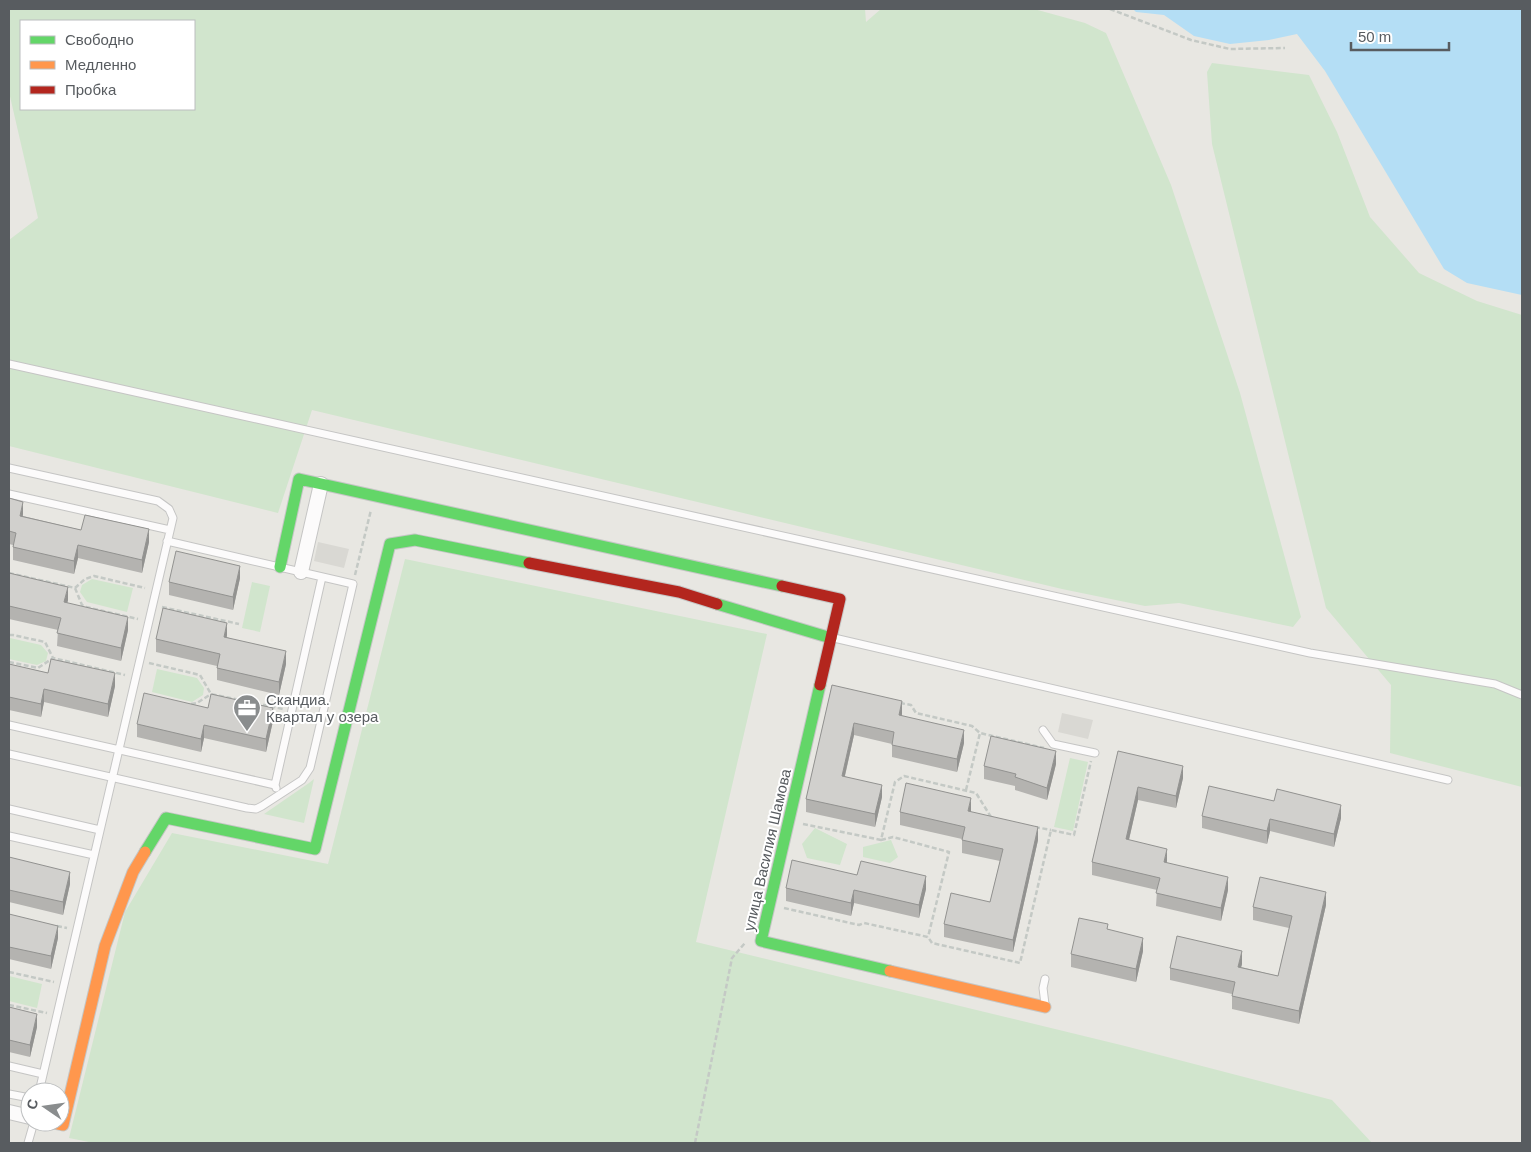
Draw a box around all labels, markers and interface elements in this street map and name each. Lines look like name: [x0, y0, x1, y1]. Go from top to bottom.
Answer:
legend: [20, 20, 195, 110]
scale bar: [1351, 20, 1448, 52]
text: 50 m: [1358, 28, 1391, 45]
text: Свободно: [65, 31, 134, 48]
text: Медленно: [65, 56, 136, 73]
text: Пробка: [65, 81, 117, 98]
place label: Скандиа. Квартал у озера: [266, 691, 379, 725]
office icon: Скандиа. Квартал у озера: [232, 693, 262, 732]
street label: улица Василия Шамова: [740, 767, 794, 933]
north arrow: [20, 1082, 70, 1132]
text: С: [23, 1097, 41, 1111]

